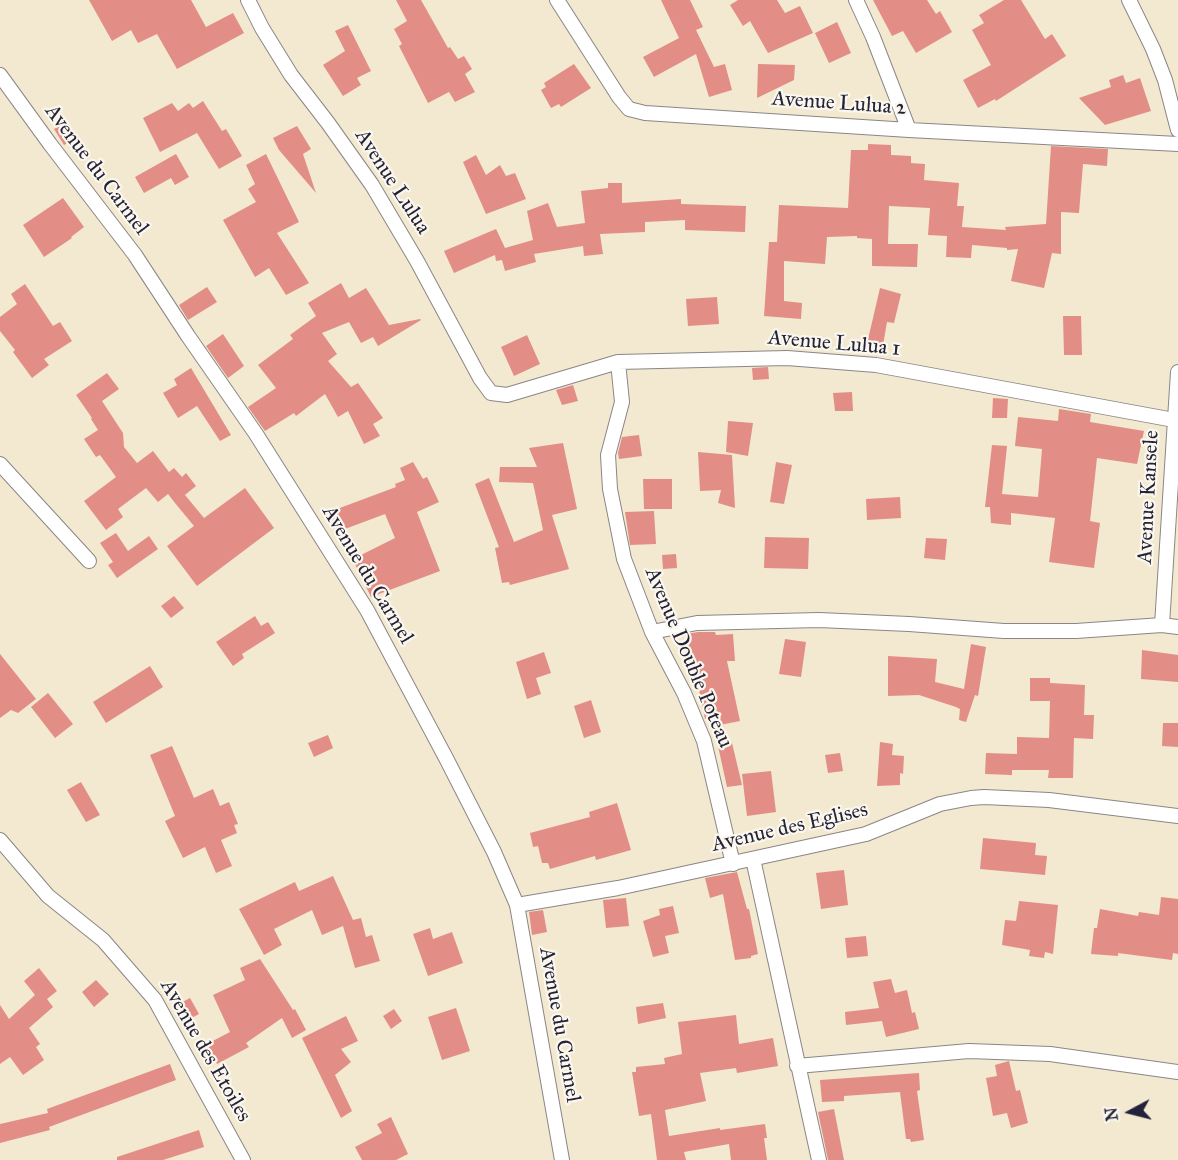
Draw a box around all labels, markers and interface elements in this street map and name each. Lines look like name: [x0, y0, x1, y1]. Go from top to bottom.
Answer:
street label: Avenue Lulua 2: [771, 87, 907, 121]
street label: Avenue du Carmel: [39, 100, 153, 240]
street label: Avenue Lulua: [349, 125, 435, 239]
street label: Avenue Lulua 1: [767, 326, 901, 362]
street label: Avenue Kansele: [1133, 430, 1165, 564]
street label: Avenue du Carmel: [316, 501, 418, 649]
street label: Avenue Double Poteau: [639, 564, 737, 752]
street label: Avenue des Eglises: [710, 798, 870, 858]
street label: Avenue du Carmel: [533, 946, 585, 1104]
street label: Avenue des Etoiles: [154, 975, 256, 1127]
north arrow: [1100, 1082, 1160, 1142]
text: N: [1101, 1106, 1122, 1122]

